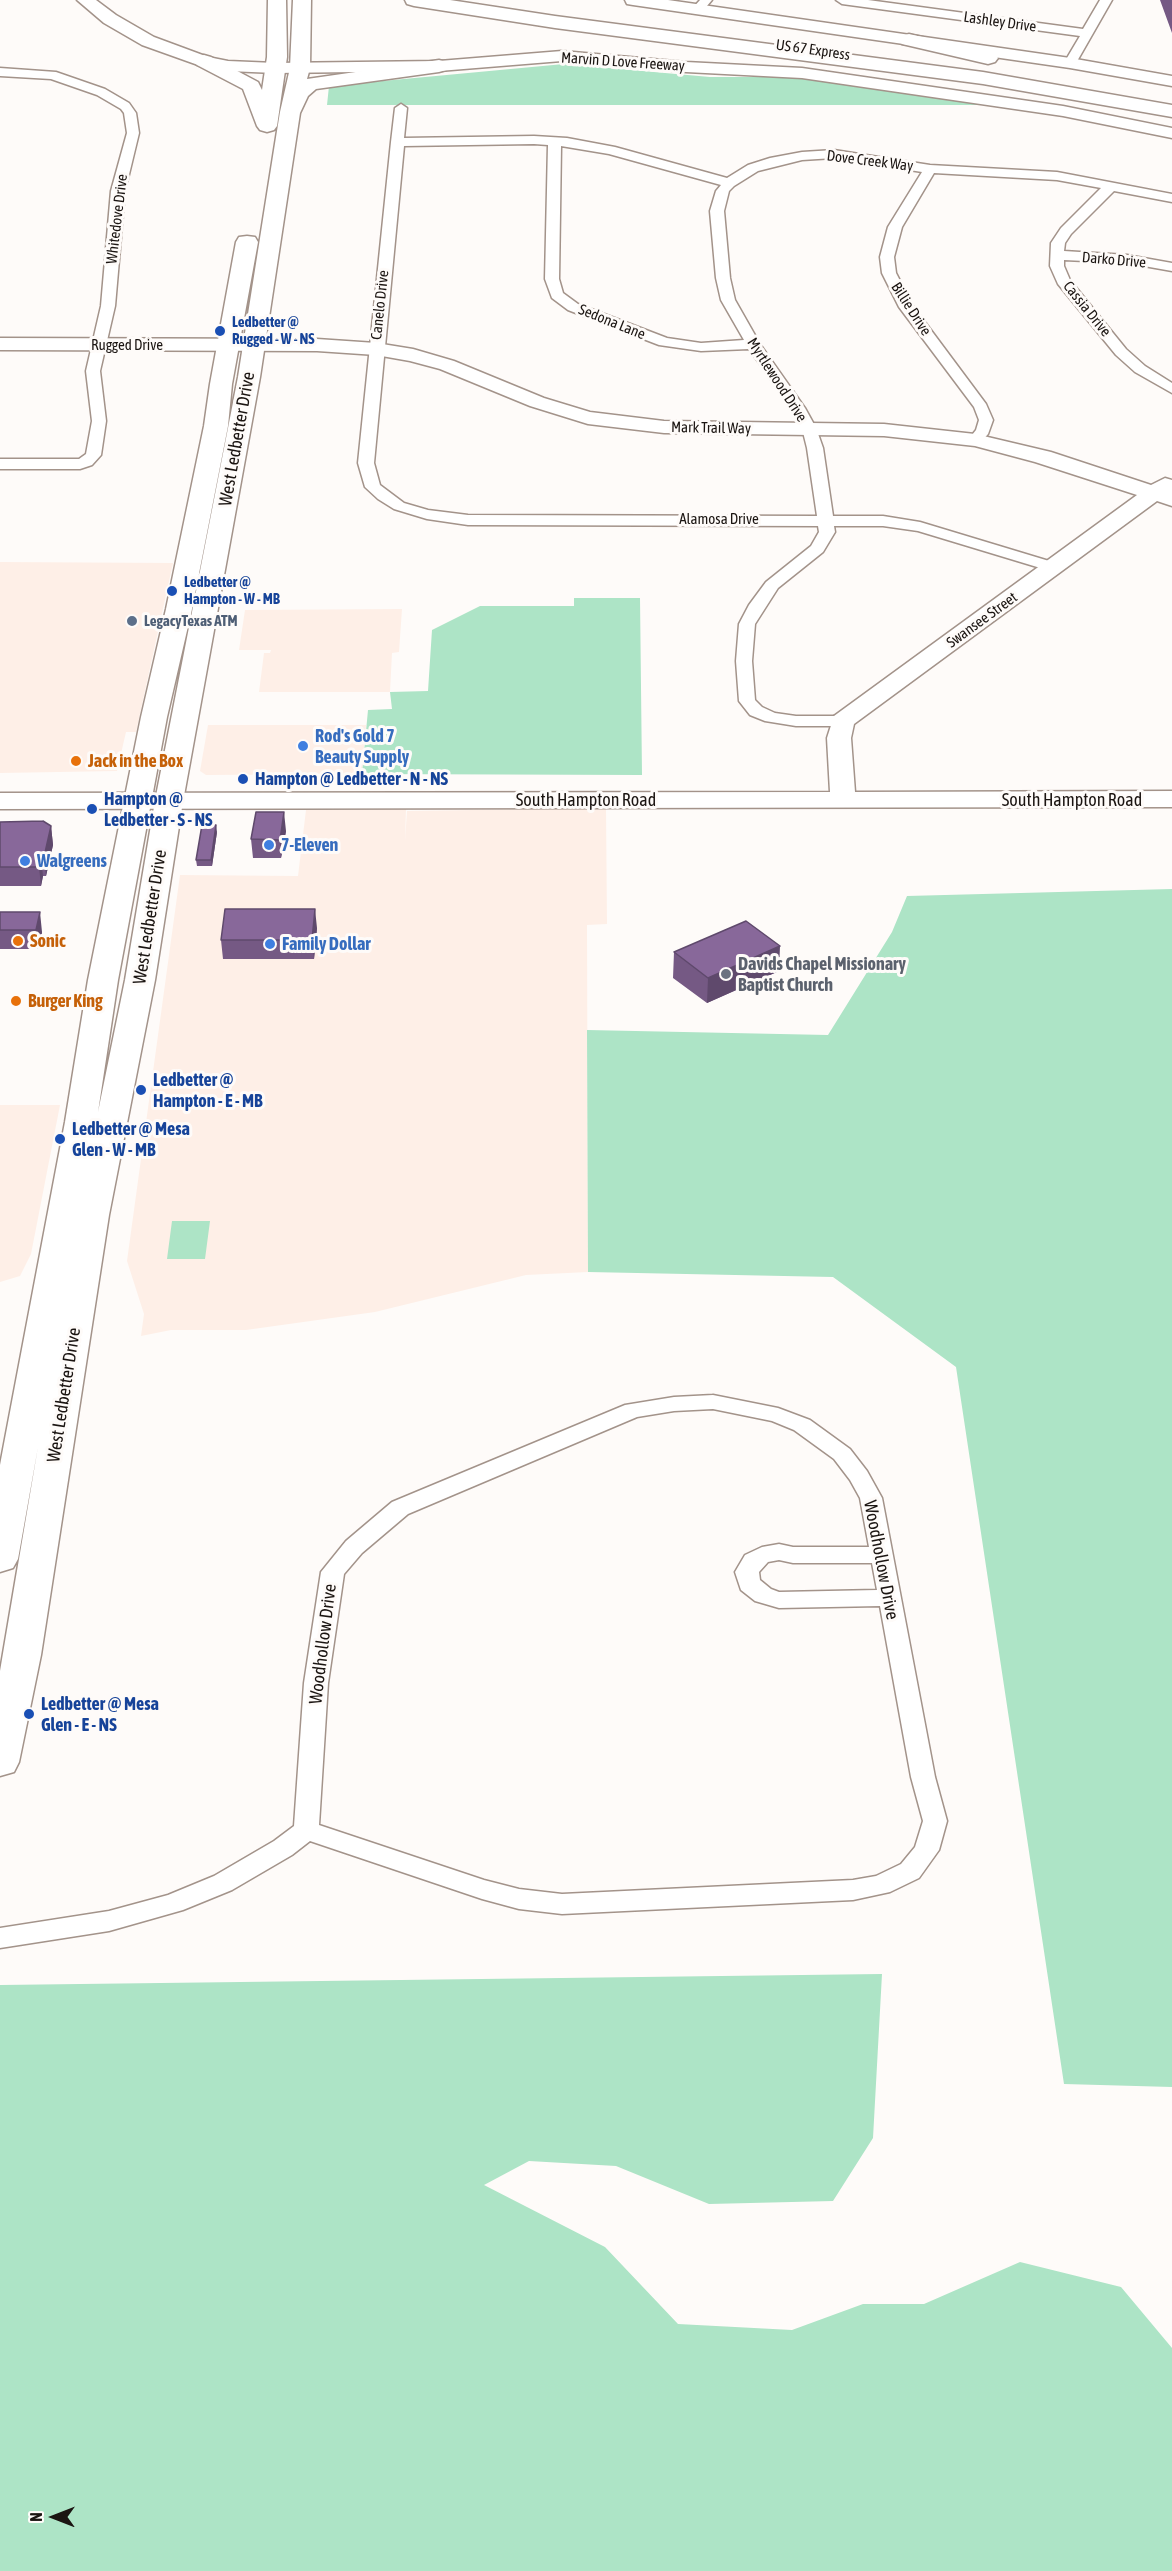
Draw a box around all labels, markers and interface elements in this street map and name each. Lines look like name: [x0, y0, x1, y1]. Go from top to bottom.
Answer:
street label: Lashley Drive: [963, 8, 1037, 36]
street label: US 67 Express: [775, 36, 851, 64]
street label: Marvin D Love Freeway: [561, 49, 685, 75]
street label: Dove Creek Way: [826, 147, 914, 175]
street label: Whitedove Drive: [103, 173, 131, 265]
street label: Darko Drive: [1081, 248, 1147, 272]
street label: Canelo Drive: [367, 269, 393, 341]
street label: Cassia Drive: [1059, 278, 1115, 340]
street label: Billie Drive: [887, 279, 935, 339]
street label: Sedona Lane: [576, 300, 648, 344]
place label: Ledbetter @ Rugged - W - NS: [232, 313, 315, 348]
marker: Ledbetter @ Rugged - W - NS: [213, 324, 227, 338]
street label: Myrtlewood Drive: [743, 335, 811, 425]
street label: Rugged Drive: [91, 336, 163, 354]
street label: West Ledbetter Drive: [215, 370, 259, 508]
street label: Mark Trail Way: [671, 418, 751, 438]
street label: Alamosa Drive: [679, 510, 759, 528]
place label: Ledbetter @ Hampton - W - MB: [184, 573, 280, 608]
marker: Ledbetter @ Hampton - W - MB: [165, 584, 179, 598]
street label: Swansee Street: [943, 588, 1021, 652]
place label: LegacyTexas ATM: [144, 612, 238, 630]
marker: LegacyTexas ATM: [125, 614, 139, 628]
place label: Rod's Gold 7 Beauty Supply: [315, 725, 409, 768]
marker: Rod's Gold 7 Beauty Supply: [296, 739, 310, 753]
place label: Jack in the Box: [88, 750, 183, 772]
marker: Jack in the Box: [69, 754, 83, 768]
place label: Hampton @ Ledbetter - N - NS: [255, 768, 448, 790]
marker: Hampton @ Ledbetter - N - NS: [236, 772, 250, 786]
place label: Hampton @ Ledbetter - S - NS: [104, 788, 213, 830]
street label: South Hampton Road: [516, 789, 656, 811]
street label: South Hampton Road: [1002, 789, 1142, 811]
marker: Hampton @ Ledbetter - S - NS: [85, 802, 99, 816]
place label: 7-Eleven: [281, 834, 338, 856]
marker: 7-Eleven: [262, 838, 276, 852]
street label: West Ledbetter Drive: [129, 848, 171, 986]
place label: Walgreens: [37, 850, 107, 872]
marker: Walgreens: [18, 854, 32, 868]
place label: Sonic: [30, 930, 66, 952]
place label: Family Dollar: [282, 933, 371, 955]
marker: Sonic: [11, 934, 25, 948]
marker: Family Dollar: [263, 937, 277, 951]
place label: Davids Chapel Missionary Baptist Church: [738, 953, 906, 996]
marker: Davids Chapel Missionary Baptist Church: [719, 967, 733, 981]
place label: Burger King: [28, 990, 103, 1012]
marker: Burger King: [9, 994, 23, 1008]
place label: Ledbetter @ Hampton - E - MB: [153, 1069, 263, 1112]
marker: Ledbetter @ Hampton - E - MB: [134, 1083, 148, 1097]
place label: Ledbetter @ Mesa Glen - W - MB: [72, 1118, 190, 1160]
marker: Ledbetter @ Mesa Glen - W - MB: [53, 1132, 67, 1146]
street label: West Ledbetter Drive: [43, 1326, 85, 1464]
street label: Woodhollow Drive: [859, 1499, 903, 1621]
street label: Woodhollow Drive: [305, 1583, 341, 1705]
place label: Ledbetter @ Mesa Glen - E - NS: [41, 1693, 159, 1736]
marker: Ledbetter @ Mesa Glen - E - NS: [22, 1707, 36, 1721]
north arrow: [24, 2487, 84, 2547]
text: N: [27, 2512, 45, 2522]

